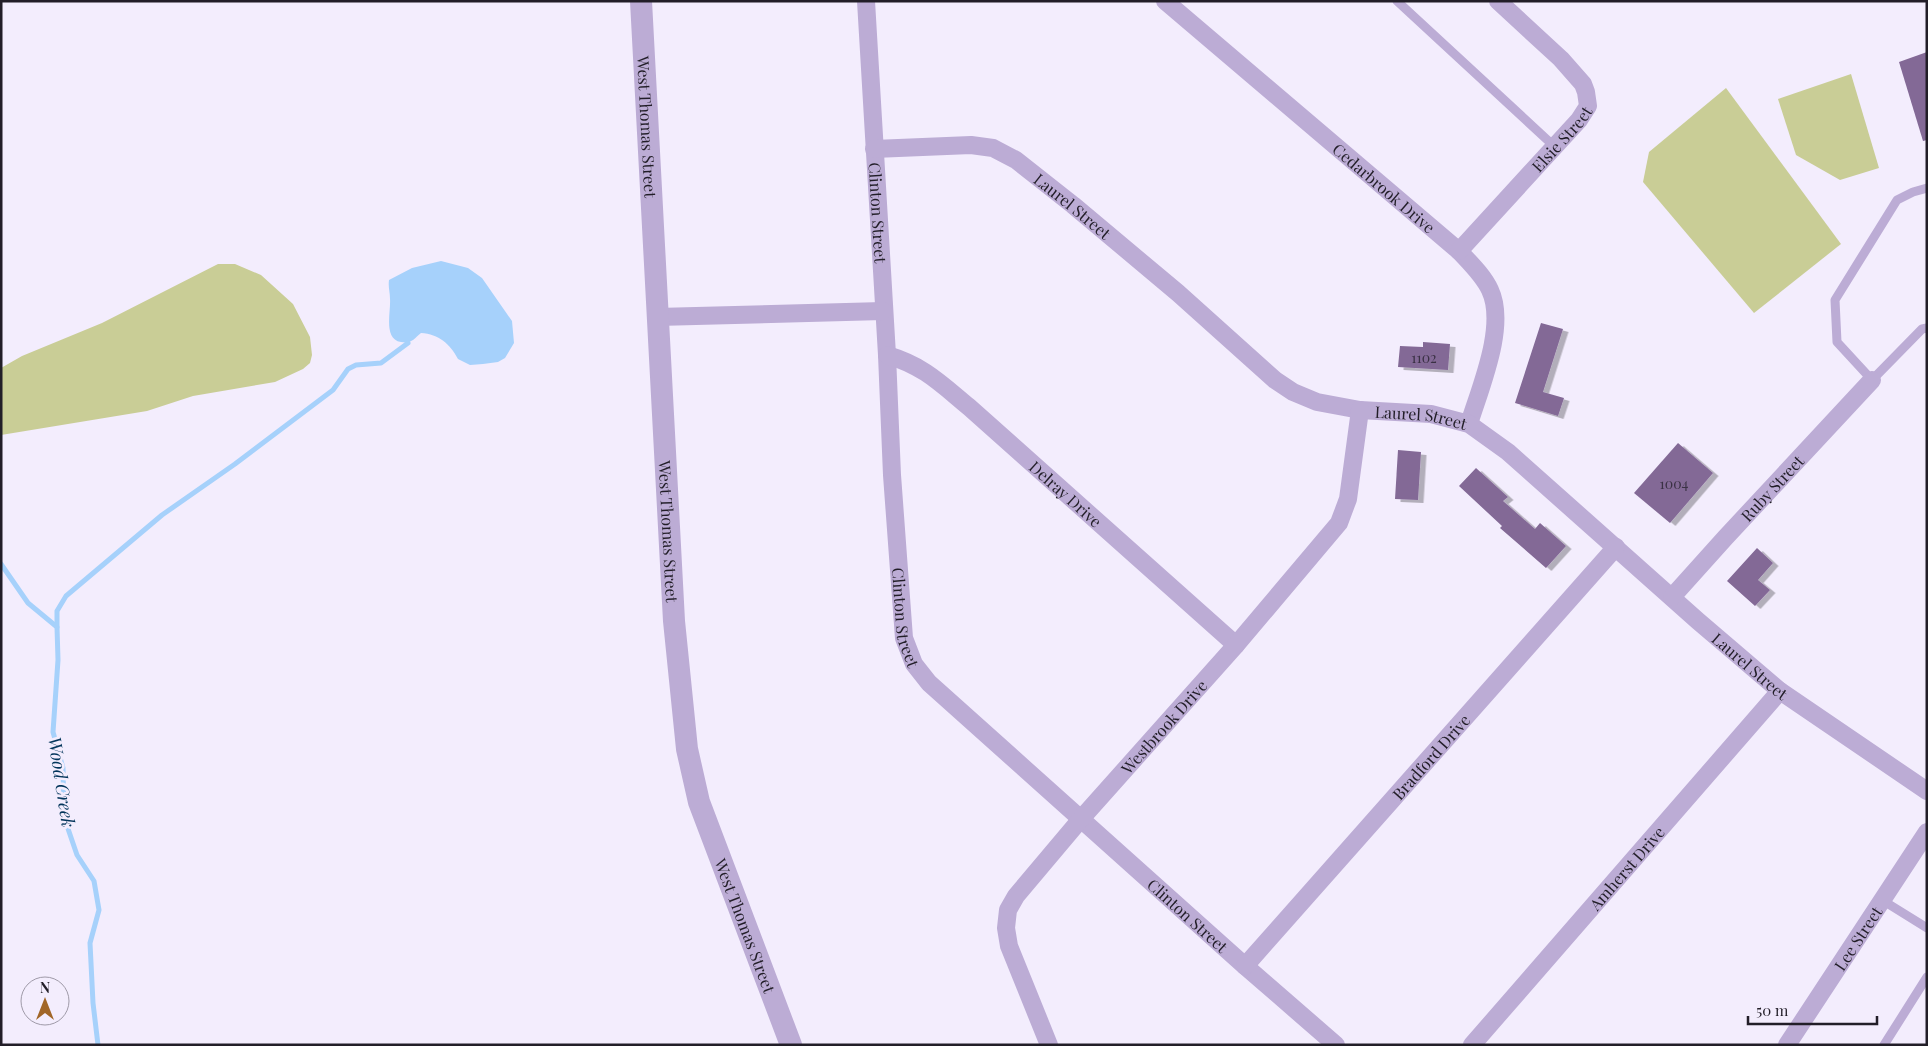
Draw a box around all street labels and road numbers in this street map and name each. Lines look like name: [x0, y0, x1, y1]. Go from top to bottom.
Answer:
street label: West Thomas Street: [633, 54, 662, 199]
street label: Elsie Street: [1526, 101, 1596, 176]
street label: Cedarbrook Drive: [1329, 138, 1440, 237]
street label: Clinton Street: [865, 162, 892, 264]
street label: Laurel Street: [1030, 168, 1116, 243]
street label: Laurel Street: [1374, 400, 1470, 434]
street label: Ruby Street: [1736, 450, 1808, 525]
street label: Delray Drive: [1025, 456, 1107, 531]
street label: West Thomas Street: [655, 459, 684, 603]
street label: Clinton Street: [888, 567, 925, 670]
street label: Laurel Street: [1708, 627, 1792, 704]
street label: Westbrook Drive: [1115, 675, 1211, 779]
street label: Bradford Drive: [1387, 709, 1474, 804]
street label: Amherst Drive: [1583, 821, 1669, 915]
street label: West Thomas Street: [710, 854, 781, 996]
street label: Clinton Street: [1143, 874, 1233, 957]
street label: Lee Street: [1829, 902, 1886, 974]

